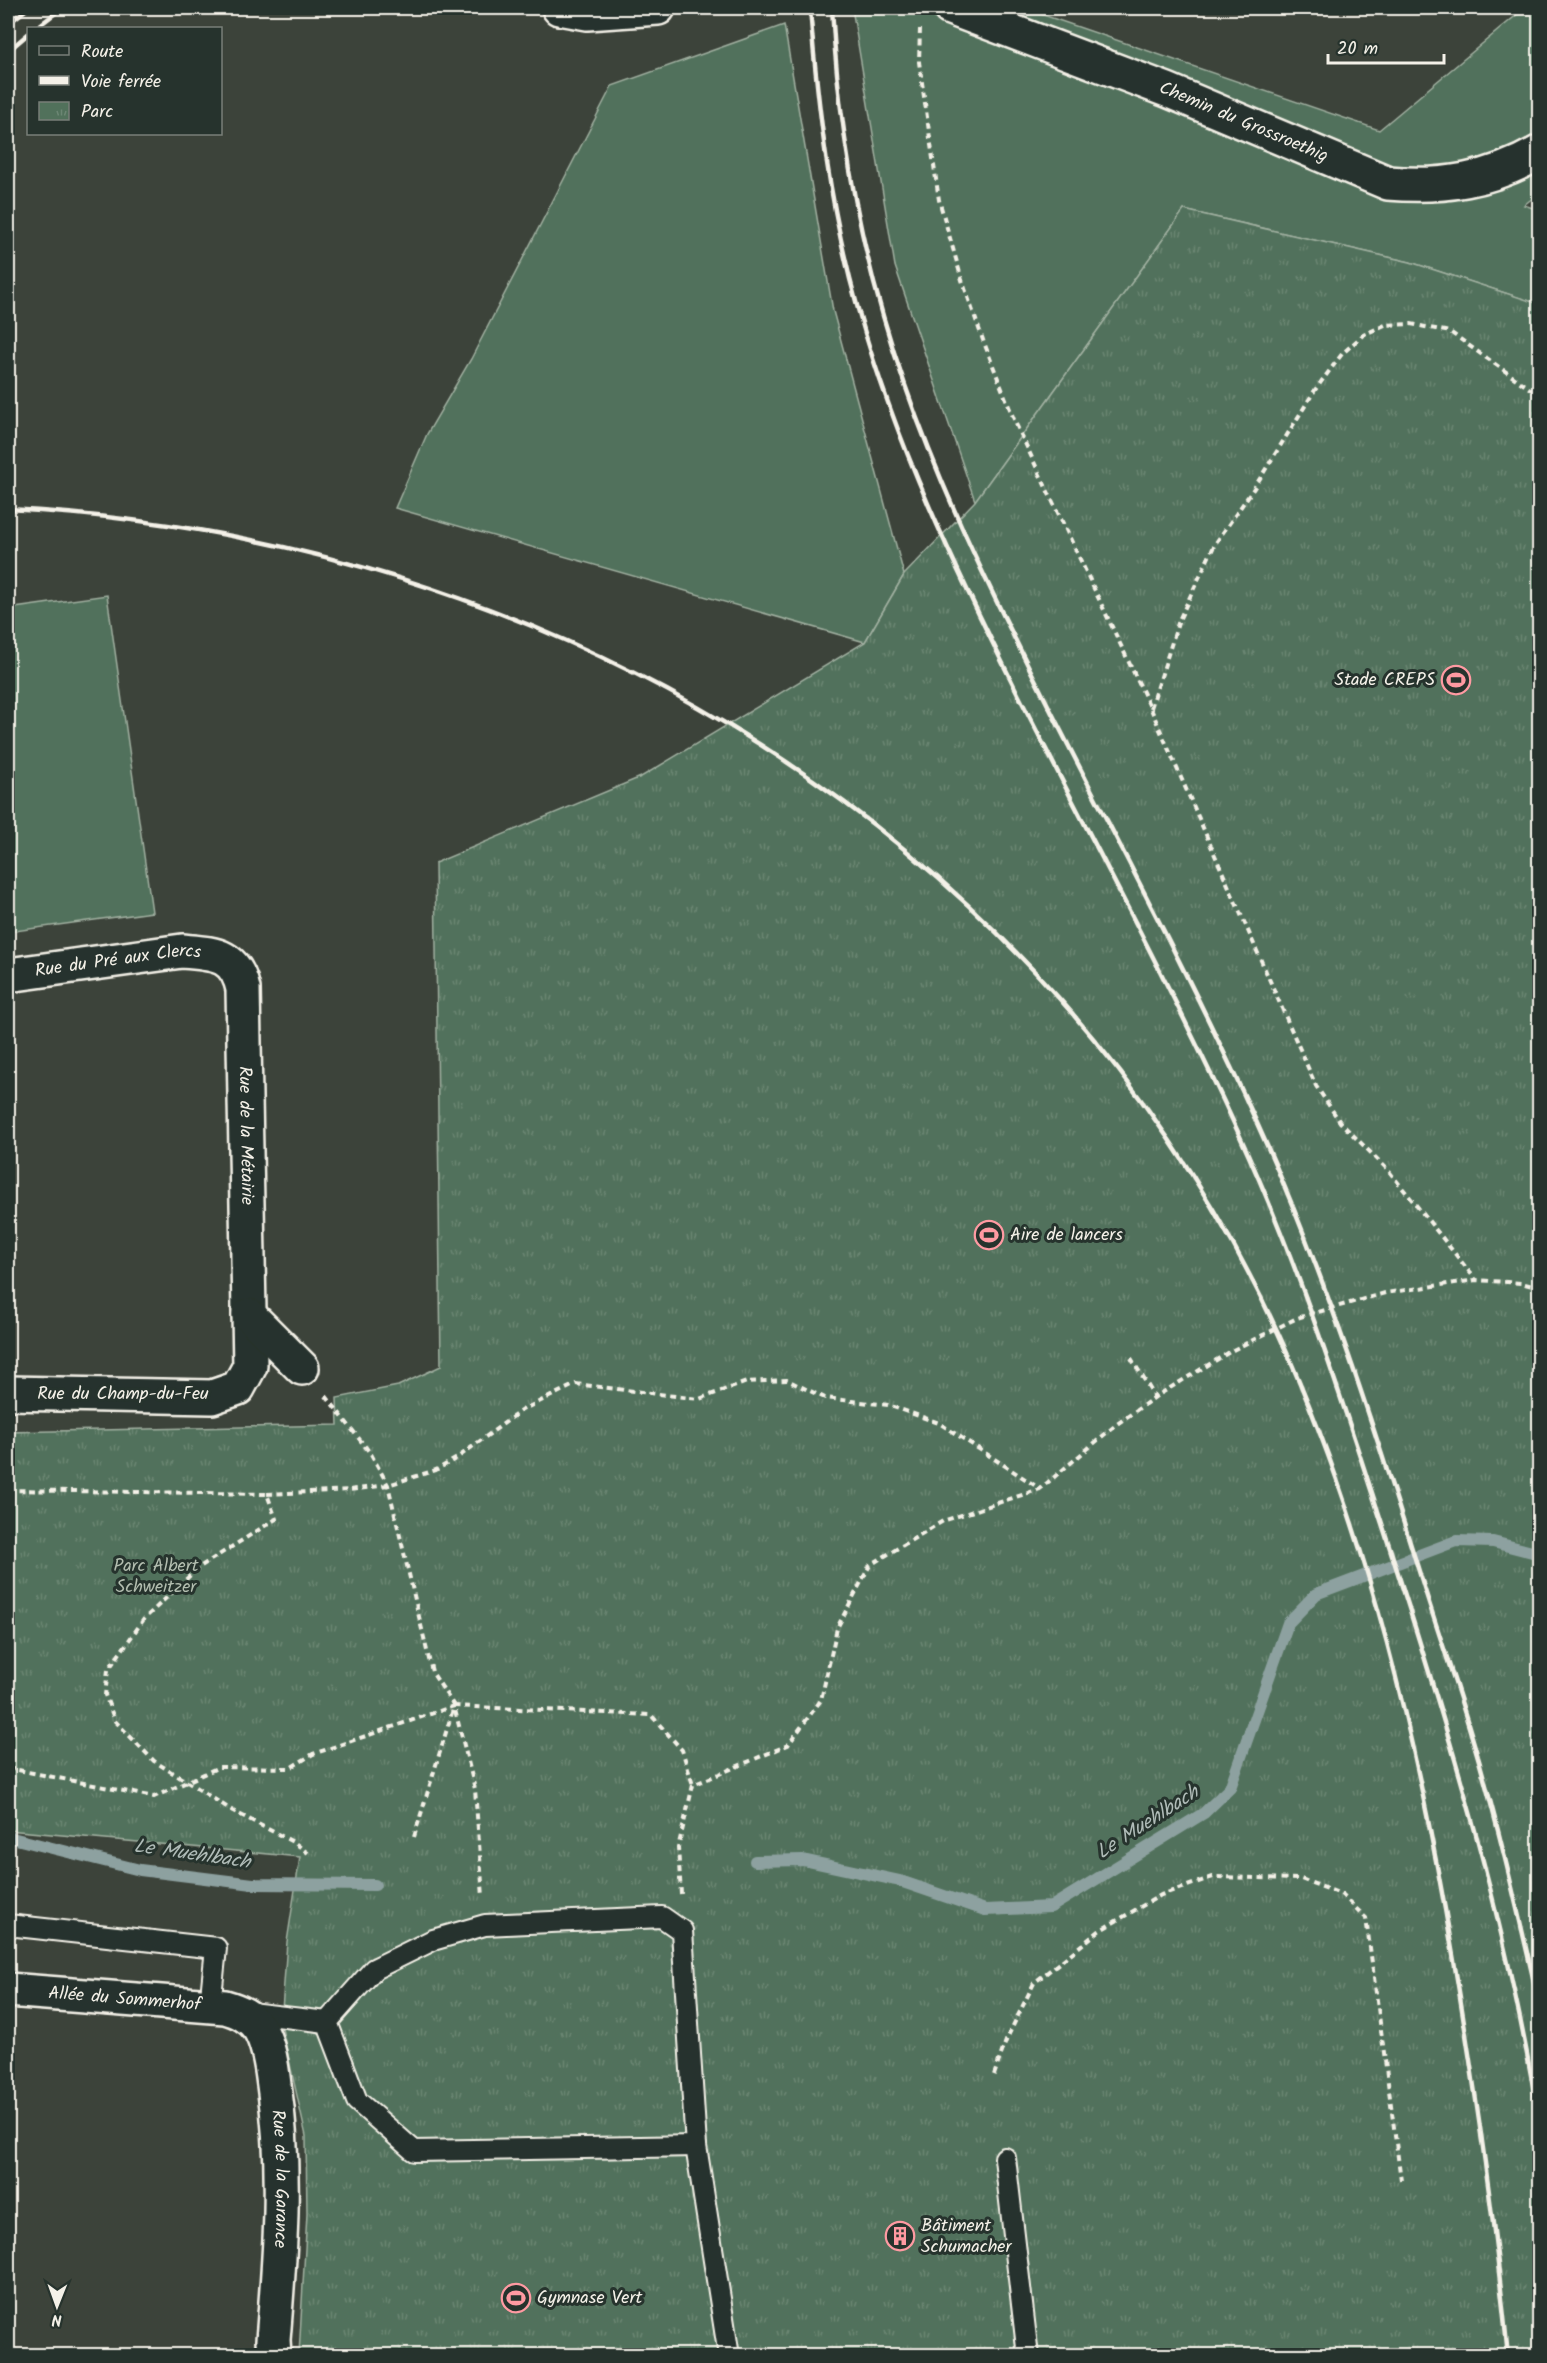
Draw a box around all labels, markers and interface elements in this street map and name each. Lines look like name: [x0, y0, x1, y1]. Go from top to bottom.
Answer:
legend: [27, 27, 222, 135]
scale bar: [1328, 27, 1444, 65]
text: 20 m: [1337, 35, 1378, 64]
text: Route: [81, 38, 123, 67]
text: Voie ferrée: [81, 68, 161, 97]
street label: Chemin du Grossroethig: [1155, 74, 1333, 171]
text: Parc: [81, 98, 113, 127]
sports icon: Stade CREPS: [1440, 664, 1472, 696]
place label: Stade CREPS: [1335, 666, 1435, 695]
street label: Rue du Pré aux Clercs: [33, 936, 203, 986]
street label: Rue de la Métairie: [230, 1066, 262, 1205]
sports icon: Aire de lancers: [973, 1219, 1005, 1251]
place label: Aire de lancers: [1010, 1221, 1123, 1250]
street label: Rue du Champ-du-Feu: [37, 1380, 209, 1409]
park label: Parc Albert Schweitzer: [113, 1552, 200, 1602]
water label: Le Muehlbach: [1090, 1776, 1208, 1868]
water label: Le Muehlbach: [132, 1831, 255, 1879]
street label: Allée du Sommerhof: [47, 1979, 204, 2020]
street label: Rue de la Garance: [263, 2108, 296, 2249]
place label: Bâtiment Schumacher: [921, 2212, 1012, 2262]
building icon: Bâtiment Schumacher: [884, 2220, 916, 2252]
north arrow: [27, 2276, 87, 2336]
sports icon: Gymnase Vert: [500, 2282, 532, 2314]
place label: Gymnase Vert: [537, 2284, 643, 2313]
text: N: [51, 2307, 62, 2332]

